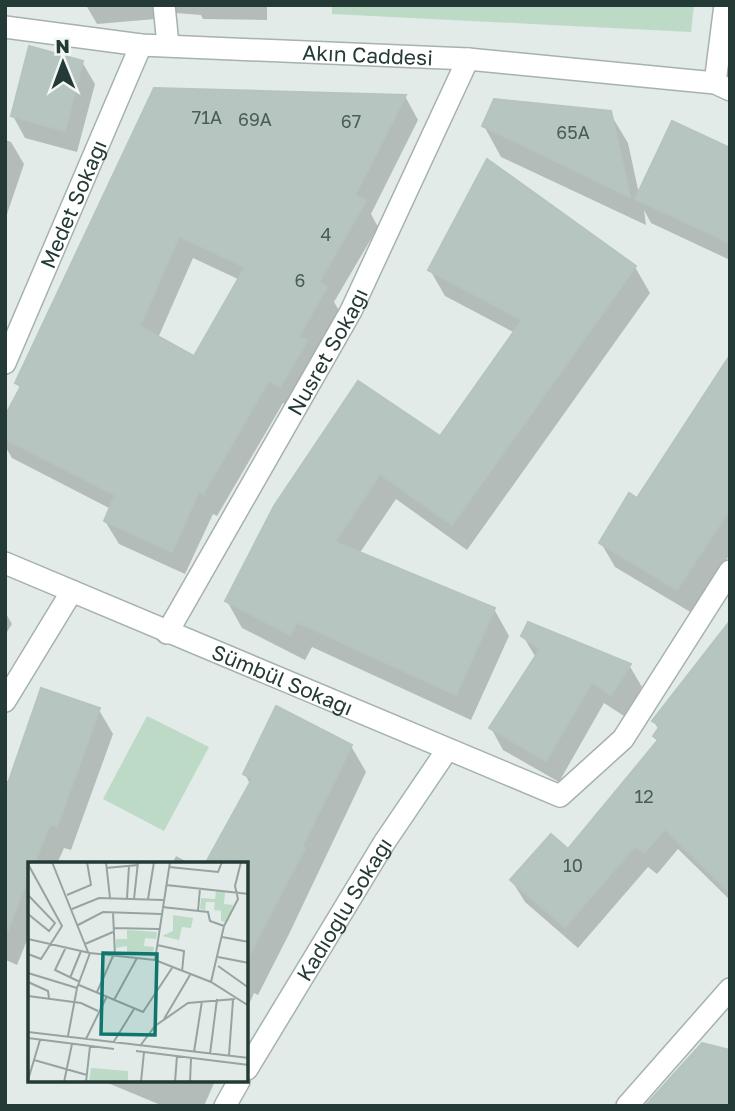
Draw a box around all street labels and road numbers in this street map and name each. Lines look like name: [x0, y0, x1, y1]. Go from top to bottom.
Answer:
street label: Akın Caddesi: [302, 39, 433, 70]
street label: Medet Sokağı: [34, 136, 112, 272]
street label: Nusret Sokağı: [281, 284, 373, 420]
street label: Sümbül Sokağı: [208, 638, 357, 721]
street label: Kadıoğlu Sokağı: [291, 832, 397, 986]

